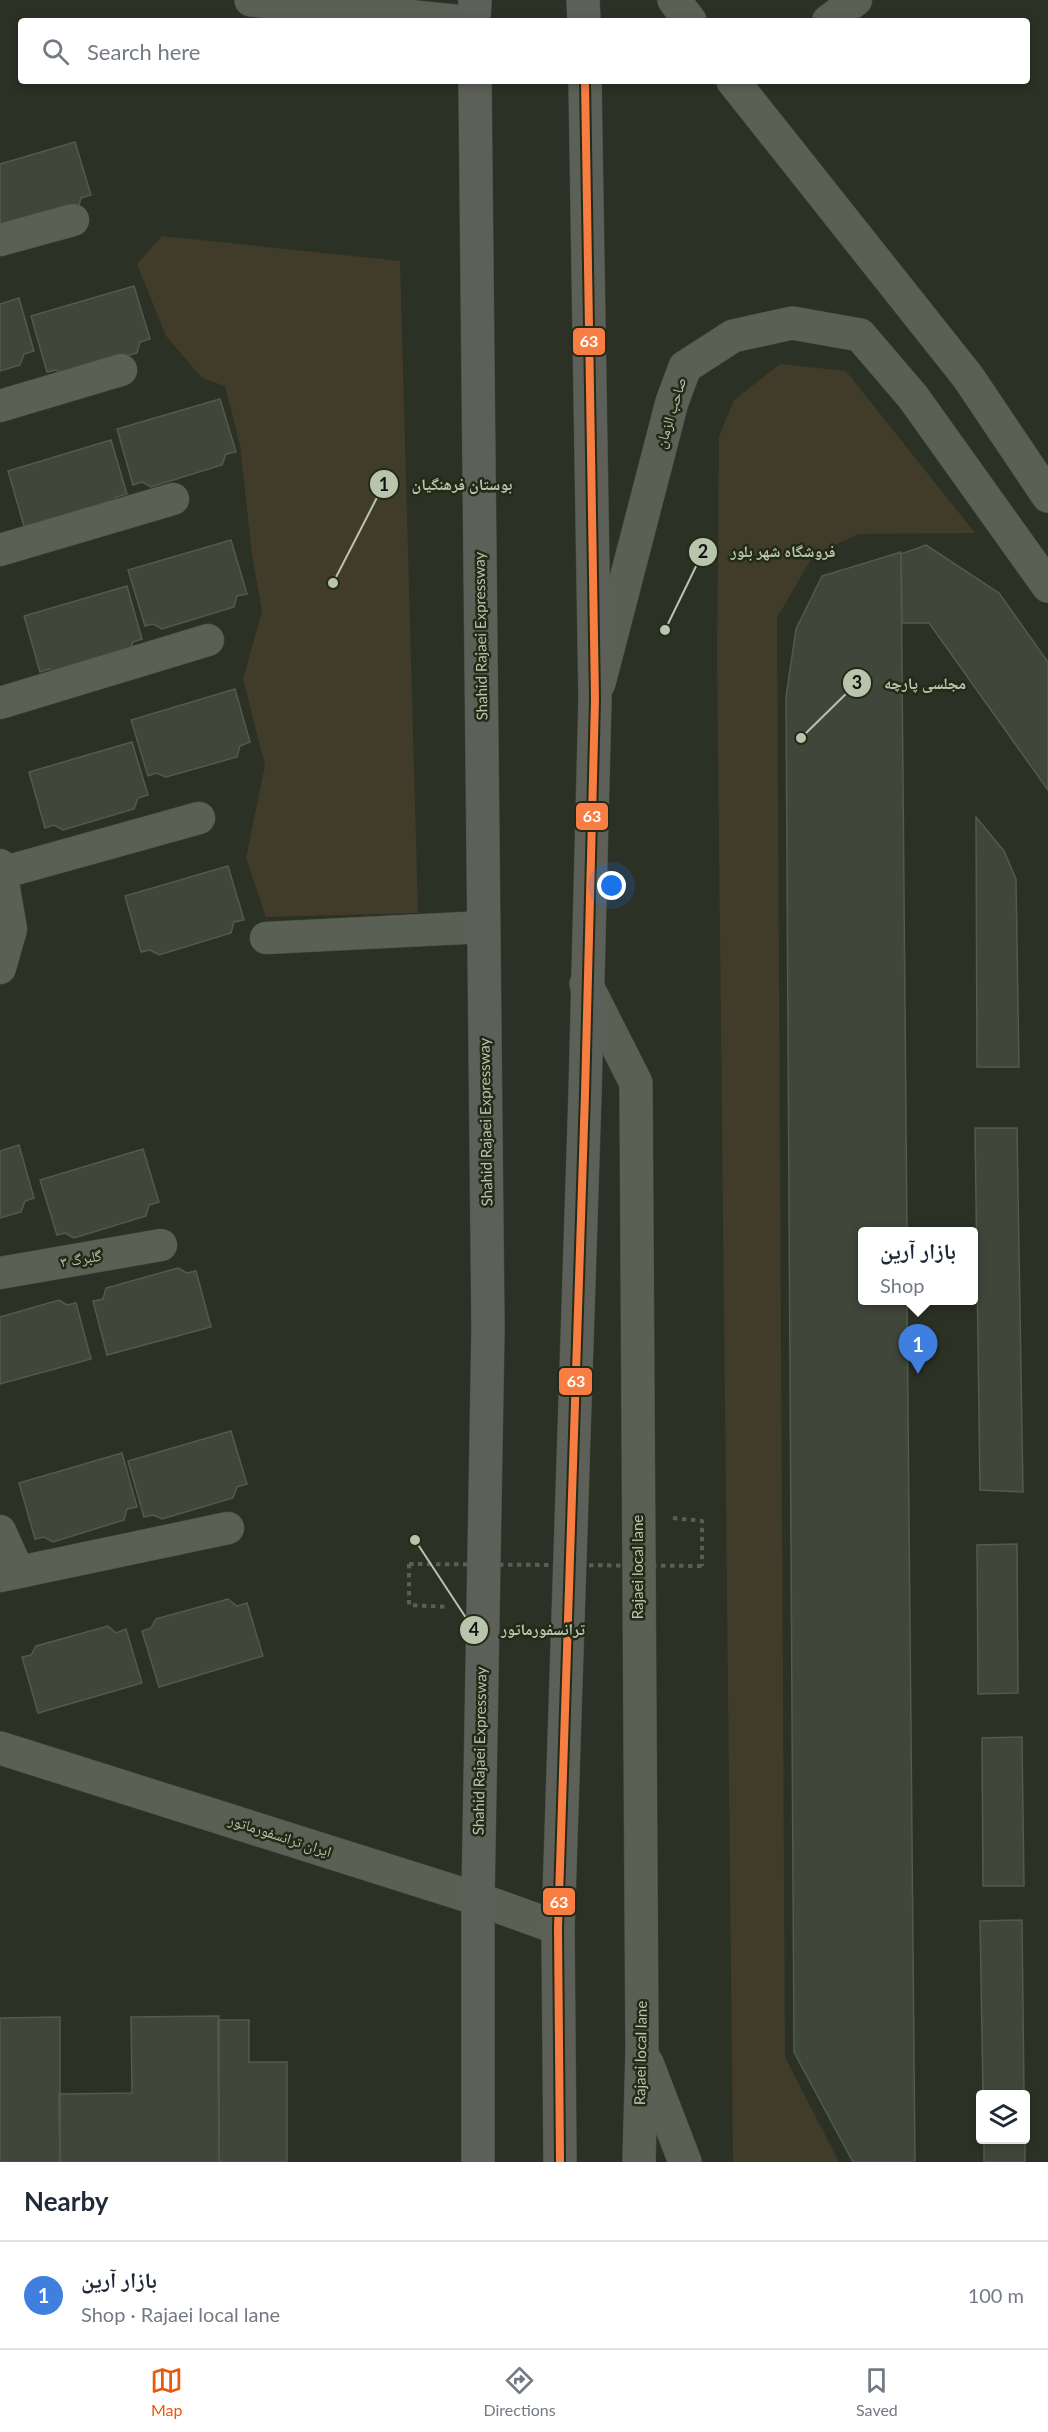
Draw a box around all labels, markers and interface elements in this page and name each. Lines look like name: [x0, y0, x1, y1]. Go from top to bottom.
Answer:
search box: [18, 18, 1030, 84]
icon: search: [39, 35, 72, 68]
text: Search here: [87, 38, 200, 65]
line badge: 63: [572, 327, 606, 356]
text: 63: [580, 331, 598, 350]
street label: صاحب الزمان: [651, 375, 691, 451]
callout: بوستان فرهنگیان: [369, 467, 524, 501]
text: 1: [379, 473, 389, 495]
text: بوستان فرهنگیان: [412, 474, 512, 494]
callout: فروشگاه شهر بلور: [688, 535, 847, 569]
text: 2: [698, 540, 708, 562]
text: فروشگاه شهر بلور: [730, 541, 836, 561]
street label: Shahid Rajaei Expressway: [470, 551, 490, 720]
callout: مجلسی پارچه: [842, 666, 978, 700]
text: 3: [852, 671, 862, 693]
text: مجلسی پارچه: [884, 673, 966, 693]
line badge: 63: [575, 802, 609, 831]
text: 63: [583, 806, 601, 825]
your location: [597, 871, 626, 900]
street label: Shahid Rajaei Expressway: [475, 1037, 495, 1206]
popup: [858, 1227, 978, 1305]
text: بازار آرین: [880, 1237, 956, 1264]
street label: گلبرگ ۳: [59, 1245, 103, 1271]
text: Shop: [880, 1273, 924, 1297]
pin: 1: [898, 1324, 938, 1374]
line badge: 63: [558, 1367, 593, 1396]
text: 63: [567, 1371, 585, 1390]
street label: Rajaei local lane: [628, 1515, 646, 1619]
callout: ترانسفورماتور: [459, 1613, 597, 1647]
text: 4: [469, 1618, 479, 1640]
text: ترانسفورماتور: [500, 1619, 586, 1638]
street label: Shahid Rajaei Expressway: [469, 1666, 489, 1835]
street label: ایران ترانسفورماتور: [225, 1810, 334, 1862]
line badge: 63: [542, 1887, 576, 1916]
text: 63: [550, 1892, 568, 1911]
street label: Rajaei local lane: [630, 2001, 650, 2105]
map controls: [976, 2090, 1030, 2144]
button: layers: [976, 2090, 1030, 2144]
text: Nearby: [24, 2185, 109, 2217]
text: بازار آرین: [81, 2266, 157, 2293]
text: 1: [38, 2283, 49, 2307]
text: 100 m: [968, 2283, 1024, 2307]
text: Shop · Rajaei local lane: [81, 2302, 280, 2326]
tab: Map: [150, 2364, 183, 2419]
tab: Directions: [483, 2364, 556, 2419]
tab: Saved: [856, 2364, 898, 2419]

